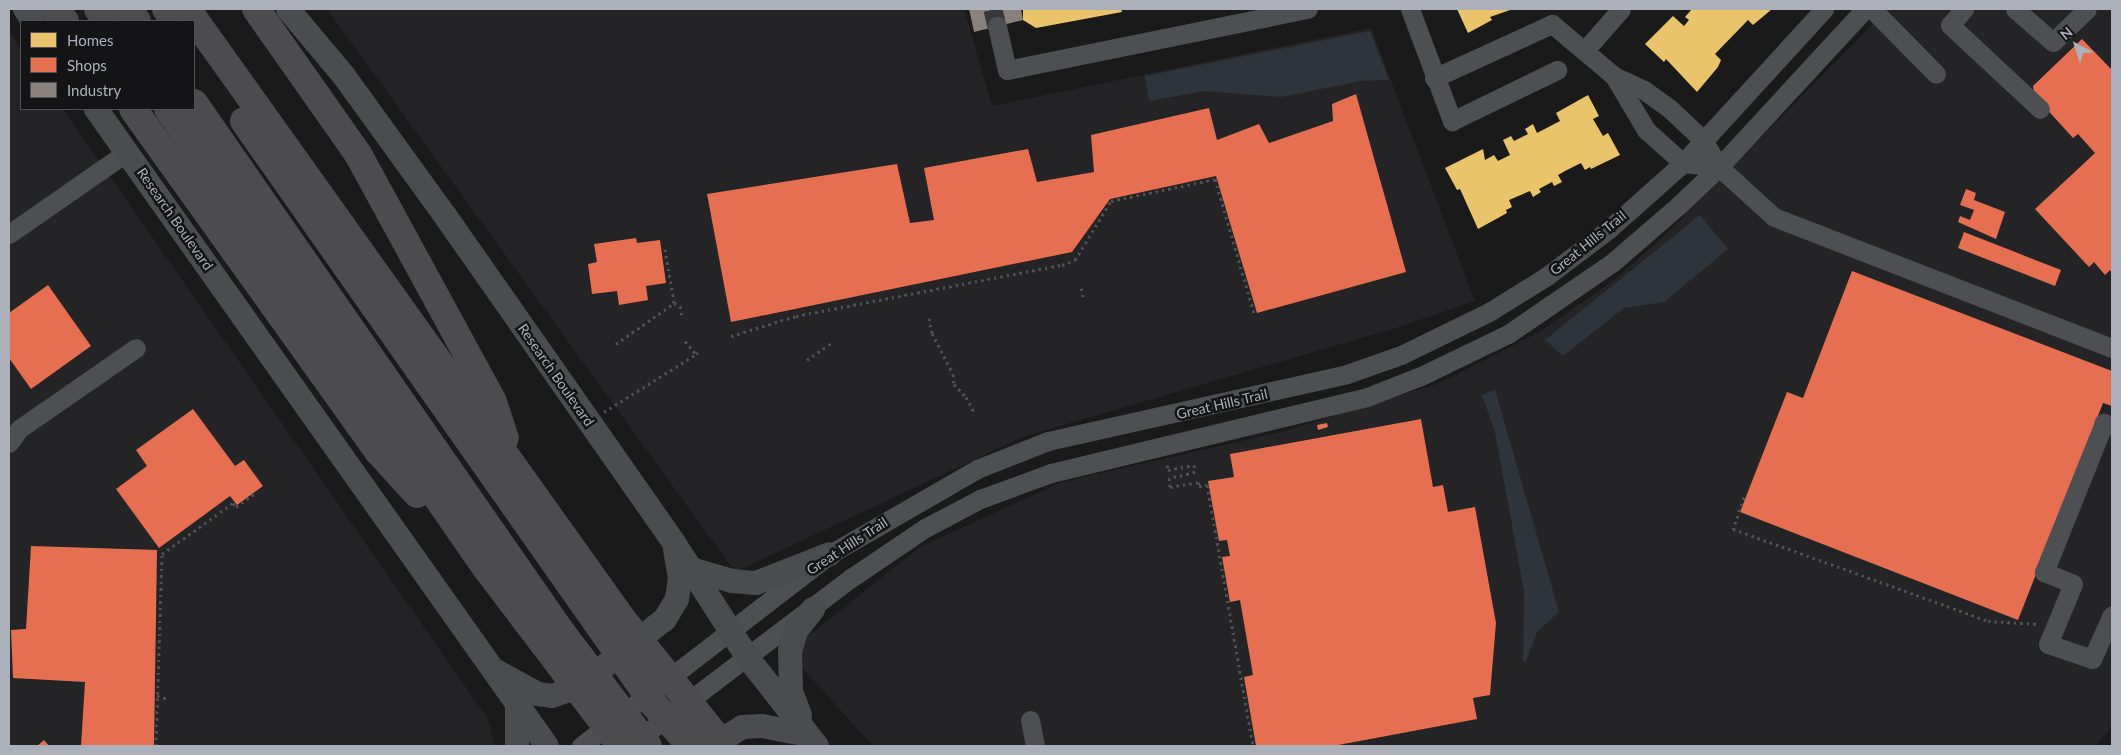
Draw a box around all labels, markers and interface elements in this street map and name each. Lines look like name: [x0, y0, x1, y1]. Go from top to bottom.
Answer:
legend: [20, 20, 195, 110]
north arrow: [2051, 20, 2101, 70]
text: N: [2056, 23, 2076, 43]
text: Homes: [67, 31, 113, 49]
text: Shops: [67, 56, 107, 74]
text: Industry: [67, 81, 121, 99]
street label: Research Boulevard: [133, 165, 217, 273]
street label: Great Hills Trail: [1546, 207, 1630, 279]
street label: Research Boulevard: [514, 321, 598, 429]
street label: Great Hills Trail: [1175, 385, 1269, 423]
street label: Great Hills Trail: [803, 514, 891, 578]

